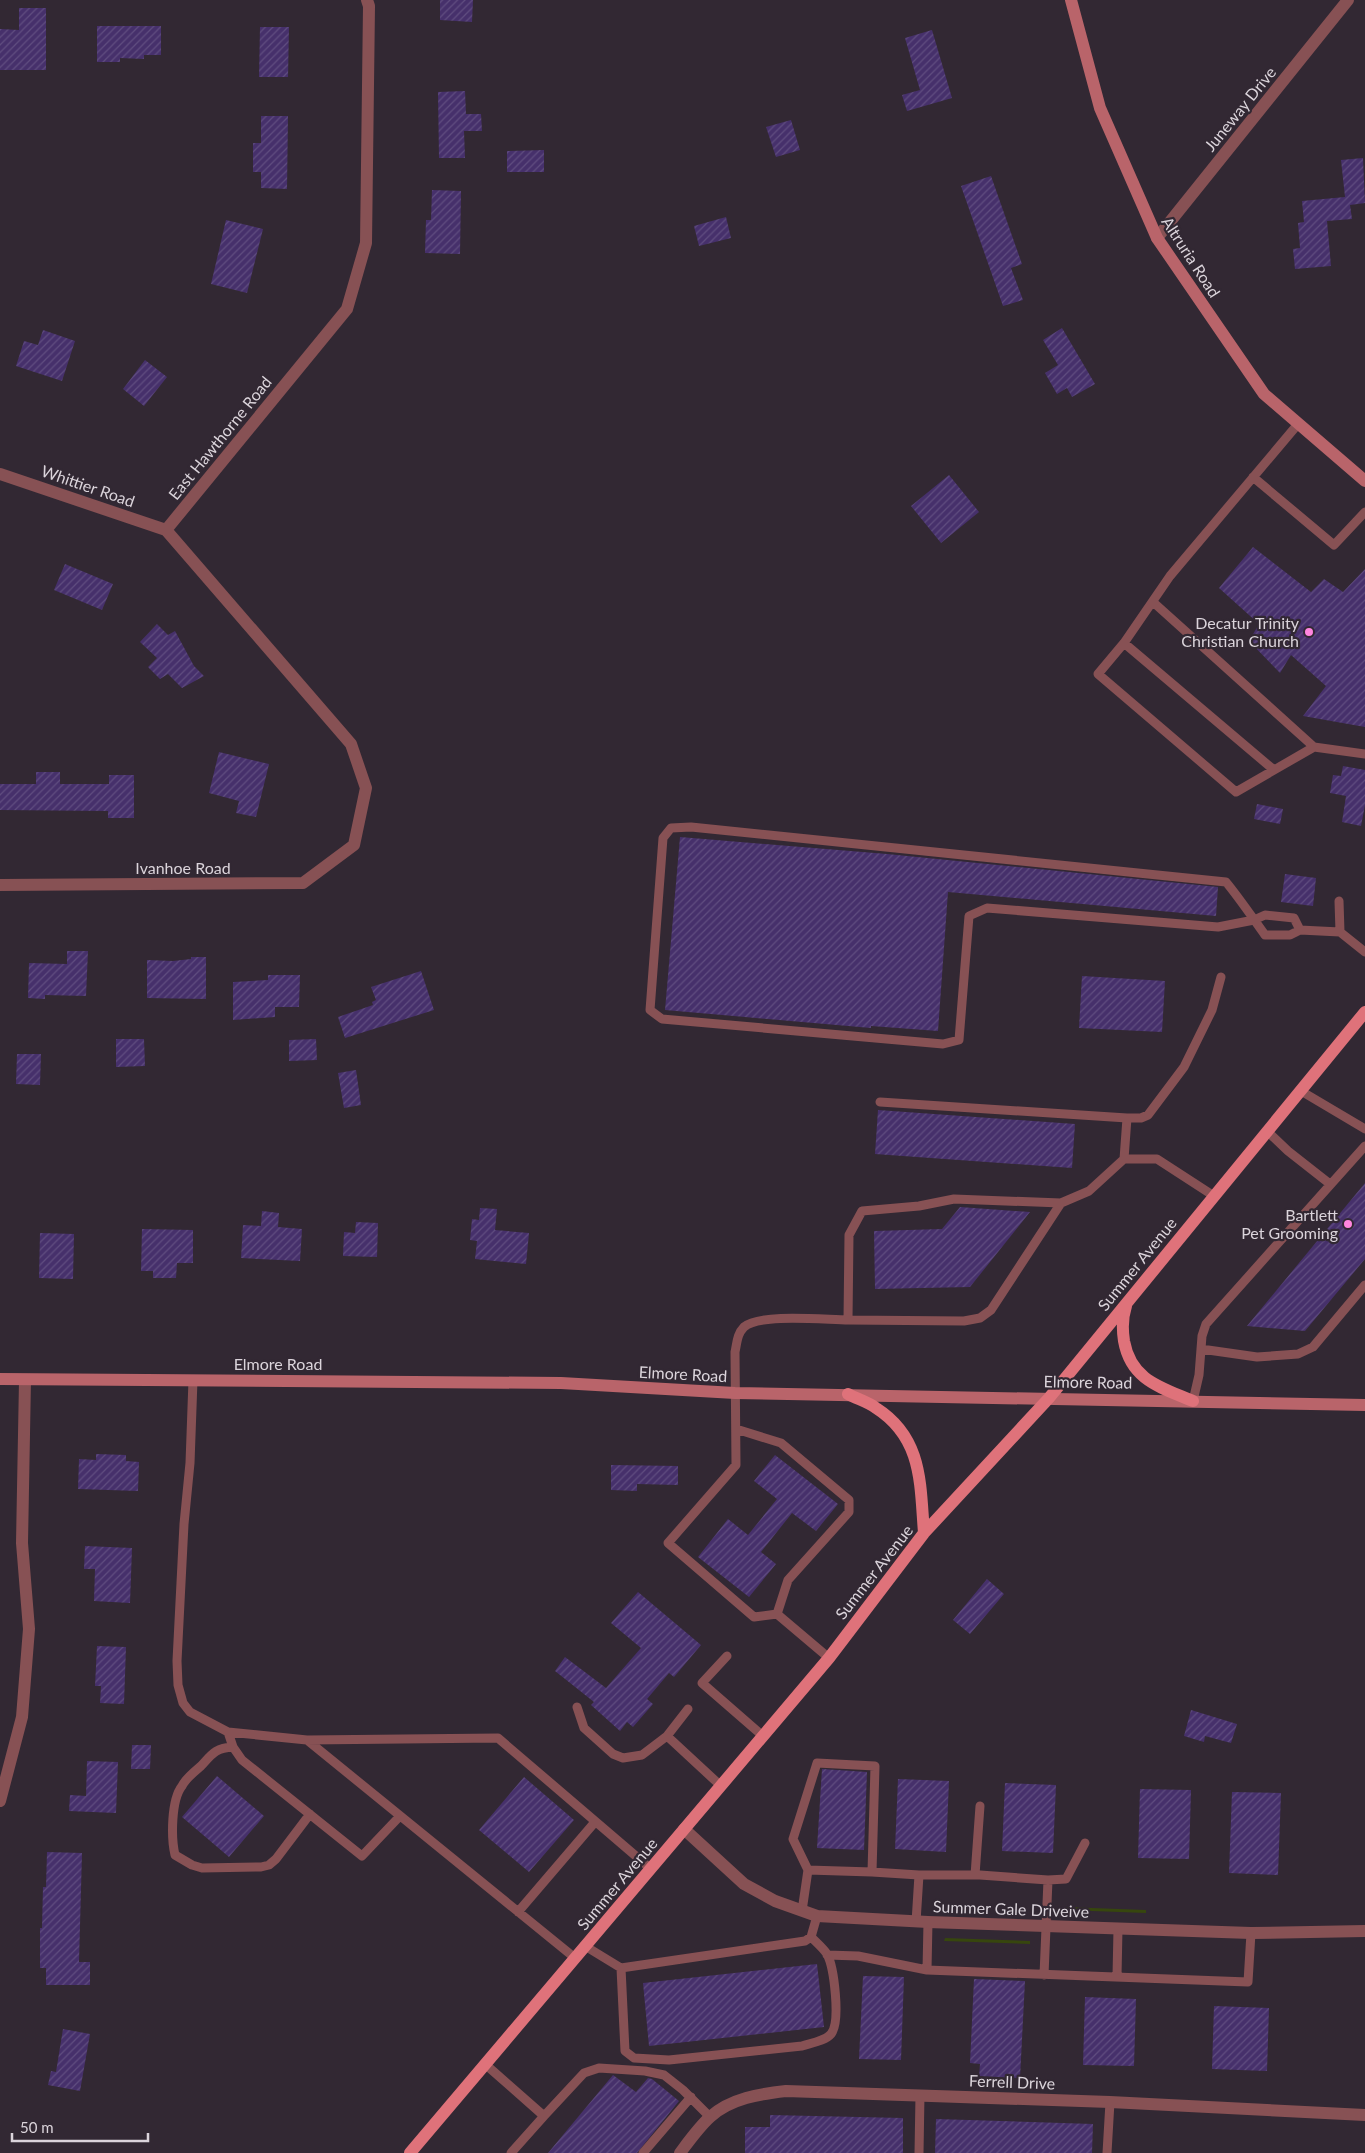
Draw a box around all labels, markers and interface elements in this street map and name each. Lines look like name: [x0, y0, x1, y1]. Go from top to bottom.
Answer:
street label: Juneway Drive: [1200, 63, 1279, 155]
street label: Altruria Road: [1158, 213, 1225, 301]
street label: East Hawthorne Road: [164, 372, 275, 503]
street label: Whittier Road: [39, 461, 137, 510]
place label: Decatur Trinity Christian Church: [1181, 613, 1300, 650]
marker: Decatur Trinity Christian Church: [1303, 626, 1315, 638]
street label: Ivanhoe Road: [135, 858, 231, 877]
place label: Bartlett Pet Grooming: [1241, 1205, 1338, 1242]
street label: Summer Avenue: [1093, 1213, 1180, 1314]
marker: Bartlett Pet Grooming: [1342, 1218, 1354, 1230]
street label: Elmore Road: [234, 1354, 322, 1373]
street label: Elmore Road: [638, 1362, 728, 1385]
street label: Elmore Road: [1043, 1371, 1133, 1392]
street label: Summer Avenue: [831, 1521, 916, 1623]
street label: Summer Avenue: [573, 1834, 661, 1934]
street label: Summer Gale Driveive: [933, 1896, 1089, 1921]
street label: Ferrell Drive: [969, 2070, 1056, 2093]
scale bar: [12, 2110, 149, 2142]
text: 50 m: [20, 2118, 54, 2136]

